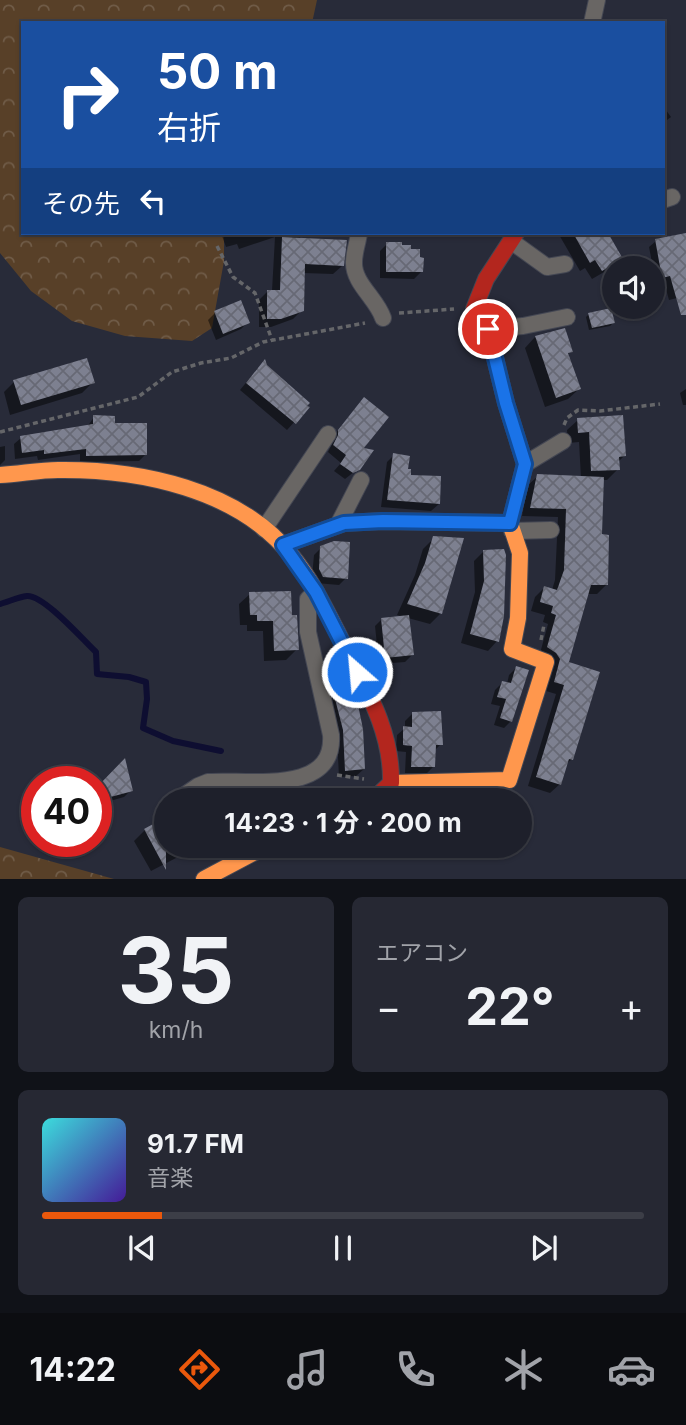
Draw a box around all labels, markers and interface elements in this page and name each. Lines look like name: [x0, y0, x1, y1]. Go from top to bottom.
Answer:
text: 50 m: [157, 42, 278, 101]
icon: right: [42, 49, 133, 140]
text: 右折: [157, 108, 221, 147]
icon: left: [134, 182, 172, 220]
text: その先: [42, 188, 120, 219]
map controls: [602, 256, 665, 319]
button: sound: [602, 256, 665, 319]
pin: [458, 299, 518, 359]
icon: arrive: [469, 310, 507, 348]
position arrow: [320, 635, 394, 709]
speed limit sign: 40: [21, 766, 112, 857]
text: 14:23 · 1 分 · 200 m: [224, 807, 462, 838]
text: 35: [118, 915, 234, 1025]
text: エアコン: [376, 939, 468, 967]
text: 22°: [465, 975, 555, 1038]
text: −: [376, 984, 401, 1030]
text: +: [619, 984, 644, 1030]
text: km/h: [149, 1016, 203, 1044]
text: 91.7 FM: [147, 1128, 244, 1159]
text: 音楽: [147, 1164, 193, 1192]
icon: previous: [123, 1229, 161, 1267]
icon: pause: [324, 1229, 362, 1267]
icon: next: [525, 1229, 563, 1267]
icon: directions: [175, 1345, 224, 1394]
icon: music: [283, 1345, 332, 1394]
icon: phone: [391, 1345, 440, 1394]
icon: climate: [499, 1345, 548, 1394]
icon: car: [607, 1345, 656, 1394]
text: 14:22: [30, 1350, 116, 1389]

